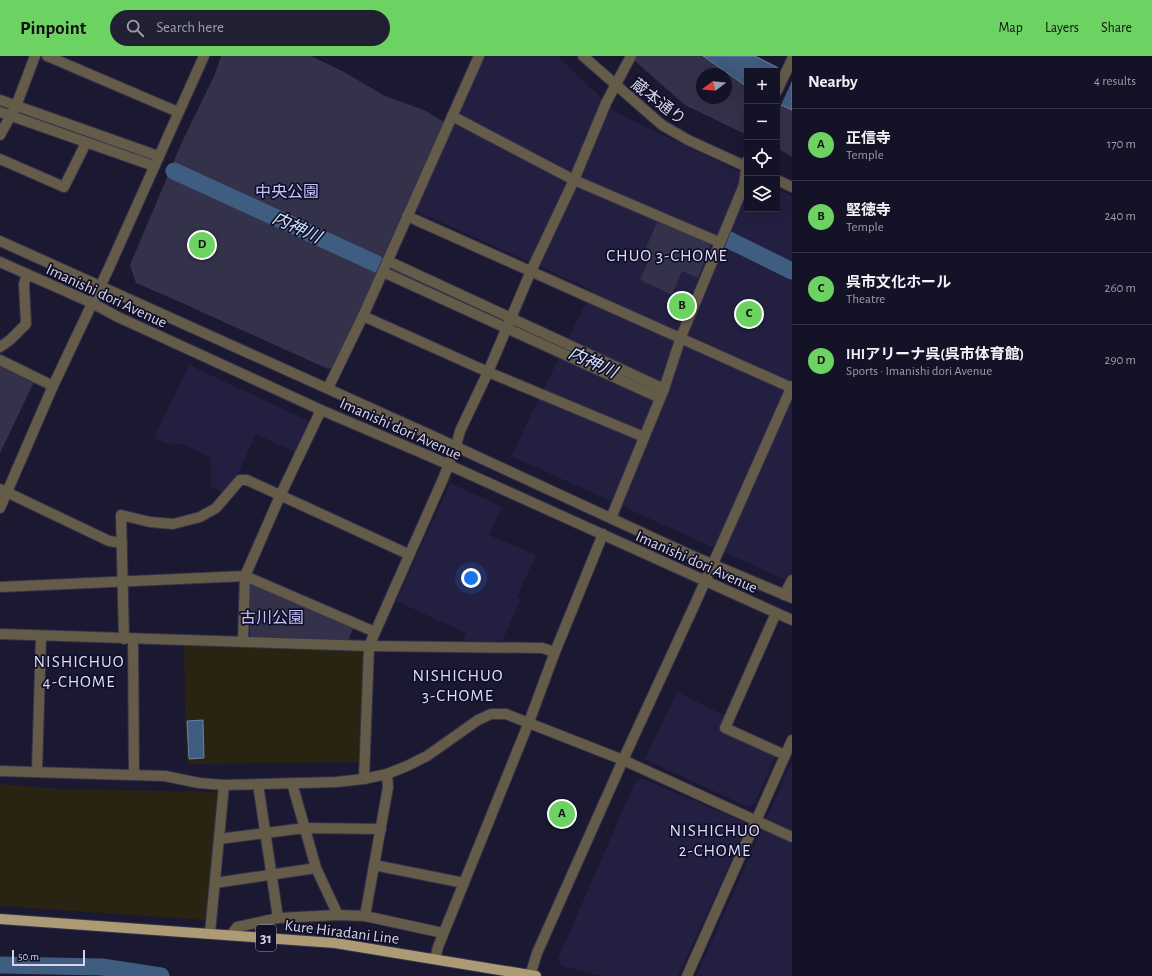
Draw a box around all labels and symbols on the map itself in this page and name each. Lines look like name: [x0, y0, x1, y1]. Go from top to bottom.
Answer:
north arrow: [696, 68, 732, 104]
street label: 蔵本通り: [628, 75, 689, 128]
park label: 中央公園: [255, 183, 319, 200]
water label: 内神川: [270, 208, 326, 247]
pin: D: [189, 230, 215, 260]
district label: CHUO 3-CHOME: [606, 247, 728, 264]
street label: Imanishi dori Avenue: [44, 261, 169, 331]
pin: B: [669, 291, 695, 321]
pin: C: [736, 299, 762, 329]
water label: 内神川: [566, 343, 622, 382]
street label: Imanishi dori Avenue: [337, 395, 464, 463]
street label: Imanishi dori Avenue: [633, 528, 760, 596]
your location: [461, 568, 481, 588]
park label: 古川公園: [240, 609, 304, 626]
district label: NISHICHUO 4-CHOME: [34, 653, 125, 690]
district label: NISHICHUO 3-CHOME: [413, 667, 504, 704]
pin: A: [549, 799, 575, 829]
district label: NISHICHUO 2-CHOME: [670, 822, 761, 859]
street label: Kure Hiradani Line: [284, 917, 400, 947]
road number: 31: [256, 925, 276, 951]
scale bar: [12, 948, 85, 967]

